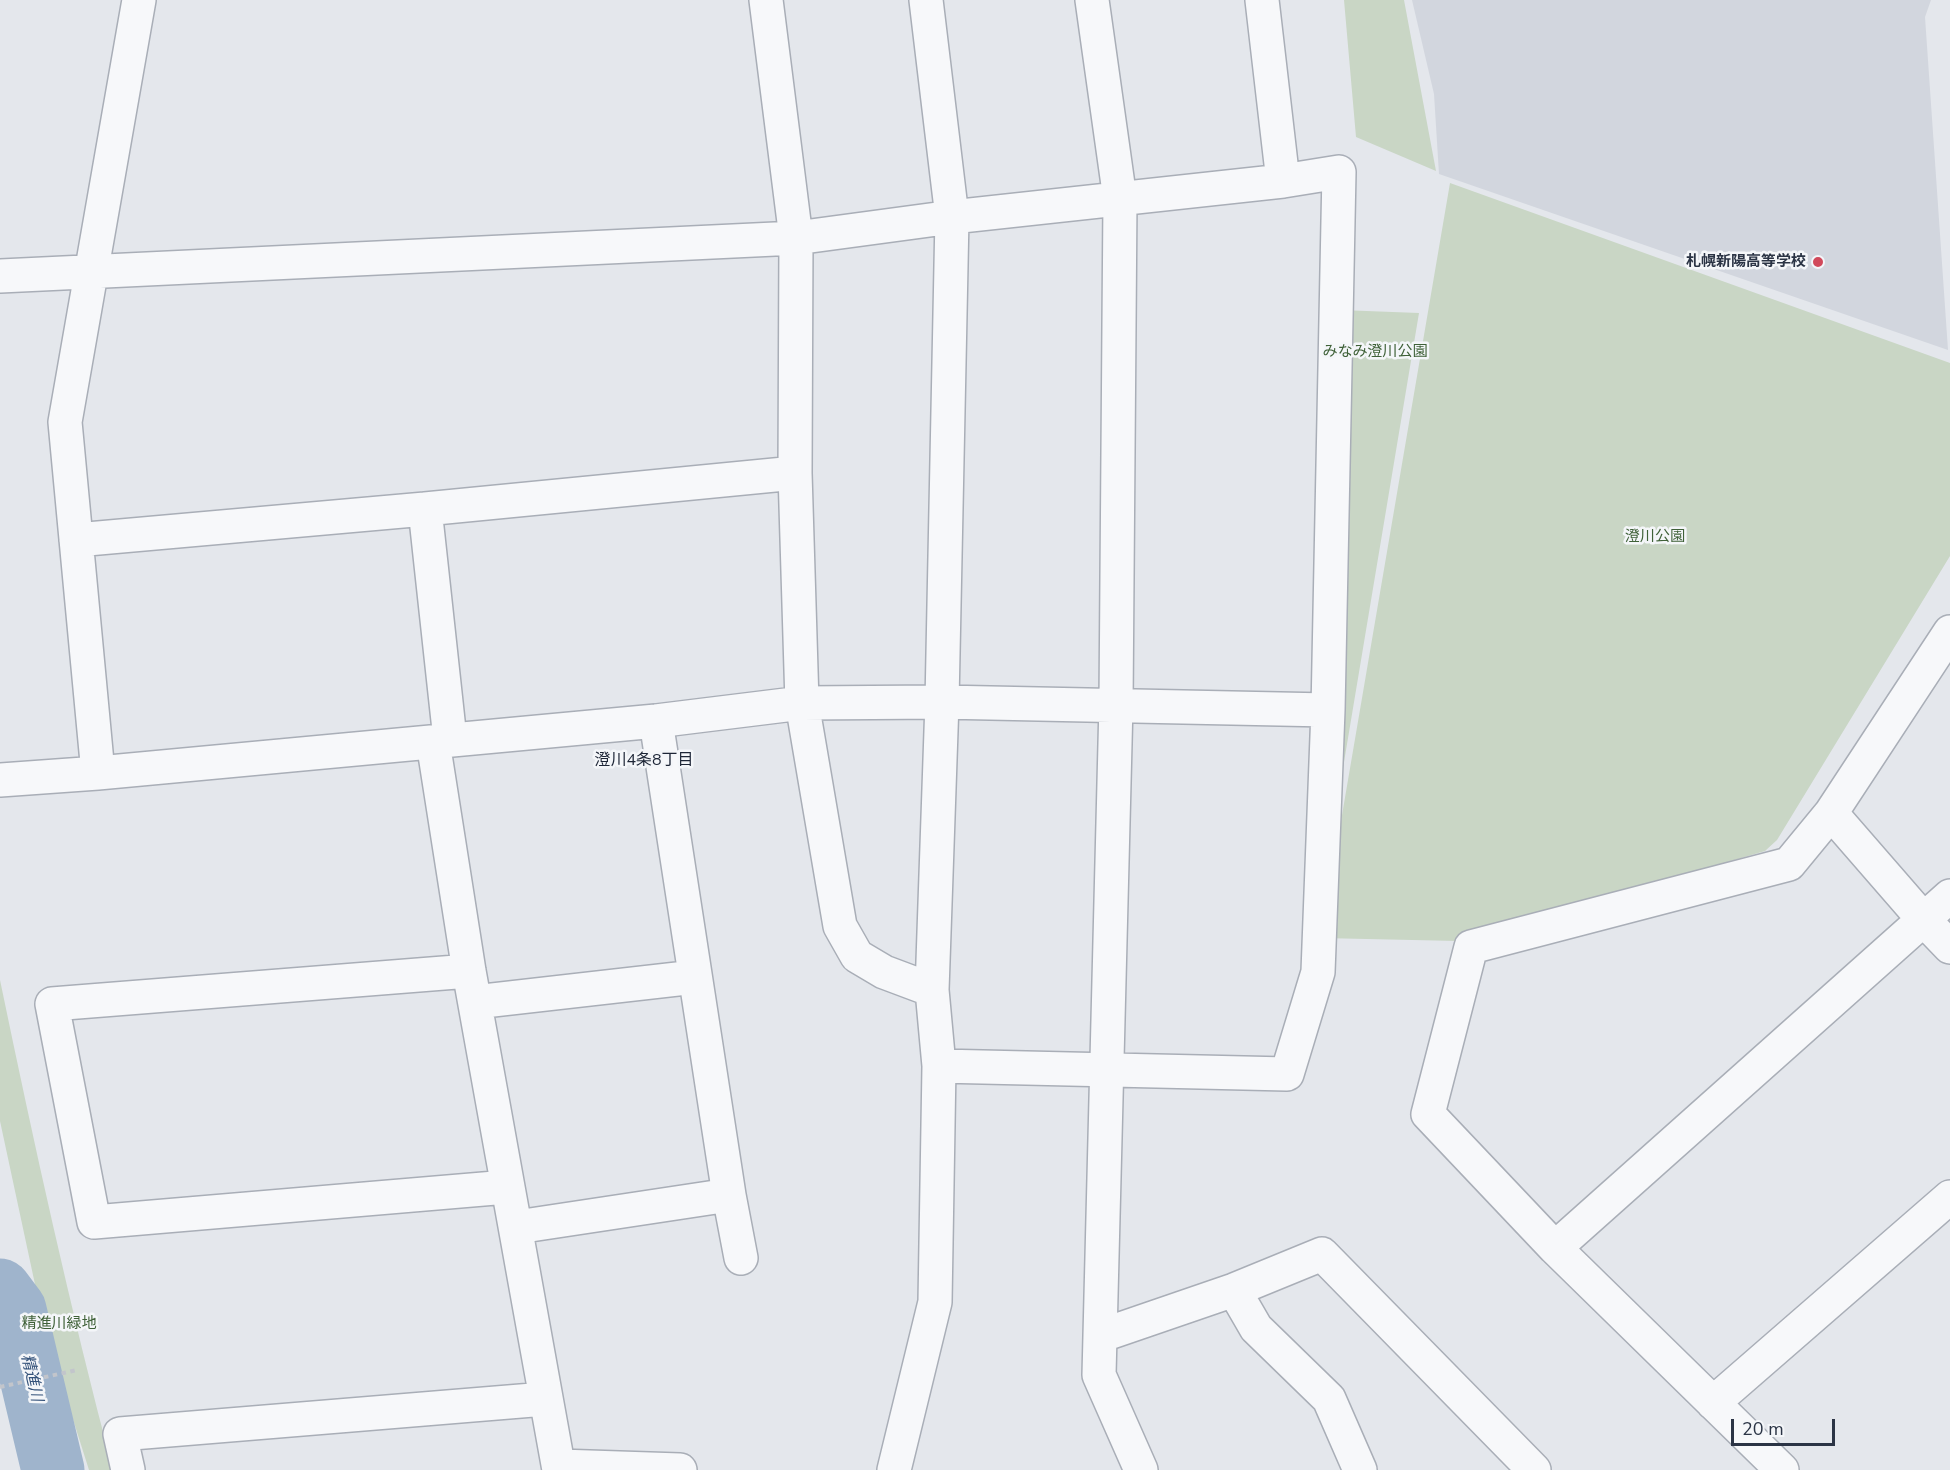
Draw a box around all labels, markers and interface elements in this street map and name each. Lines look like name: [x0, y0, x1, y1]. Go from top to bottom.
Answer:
place label: 札幌新陽高等学校: [1686, 253, 1806, 271]
marker: 札幌新陽高等学校: [1811, 255, 1825, 269]
park label: みなみ澄川公園: [1323, 343, 1427, 361]
park label: 澄川公園: [1625, 528, 1685, 546]
district label: 澄川4条8丁目: [594, 751, 694, 771]
park label: 精進川緑地: [22, 1315, 96, 1333]
water label: 精進川: [16, 1352, 46, 1404]
scale bar: [1734, 1407, 1838, 1445]
text: 20 m: [1742, 1417, 1784, 1441]

